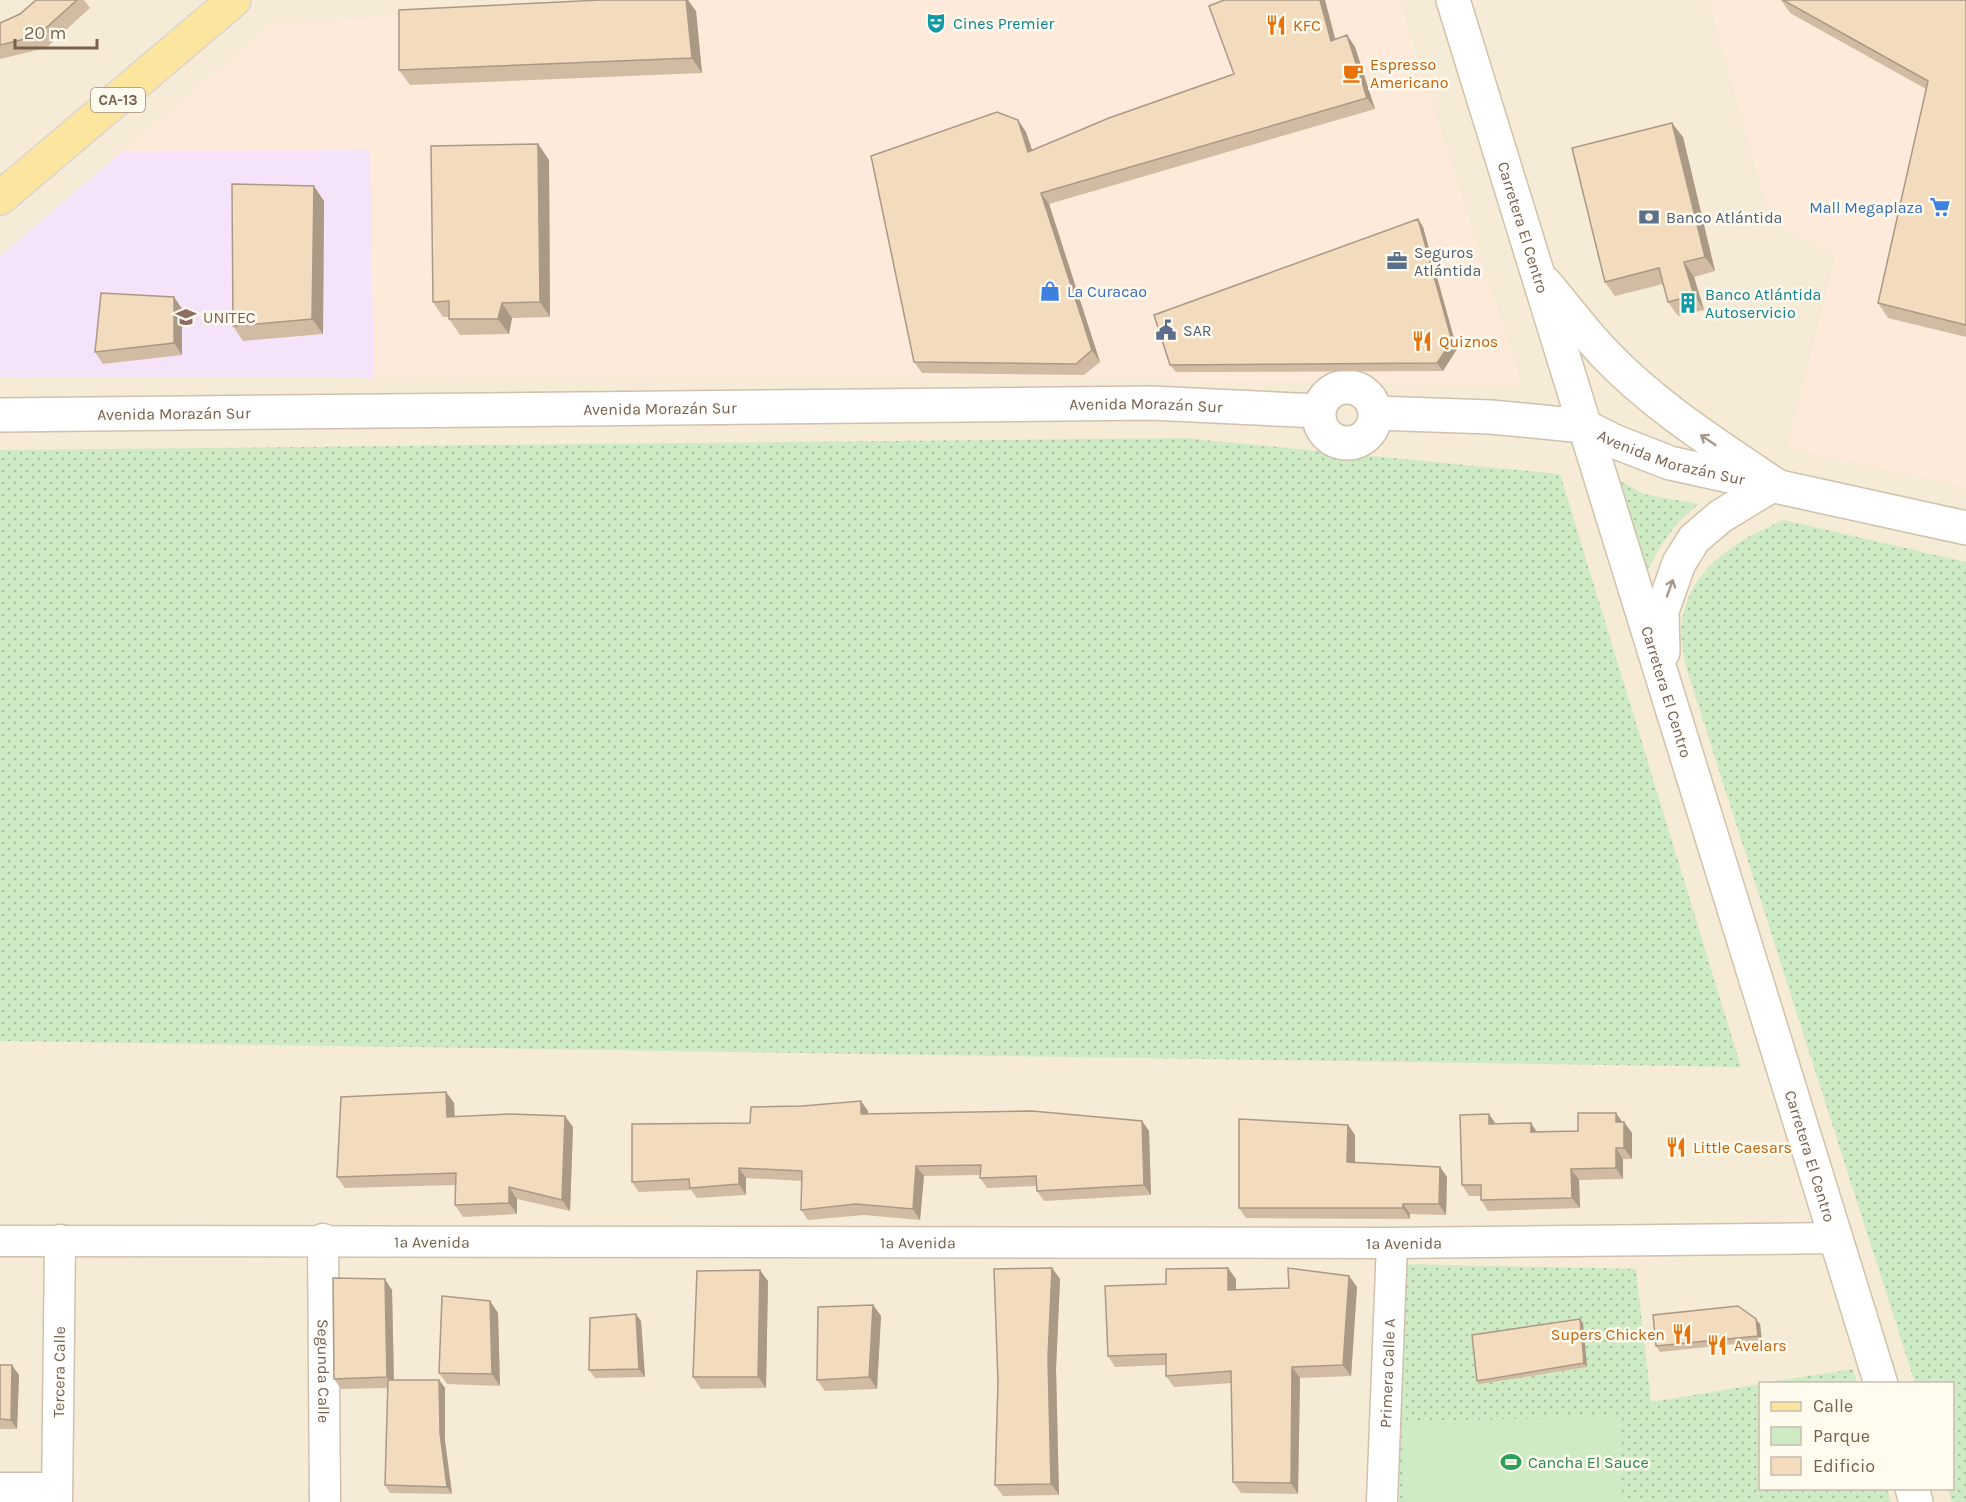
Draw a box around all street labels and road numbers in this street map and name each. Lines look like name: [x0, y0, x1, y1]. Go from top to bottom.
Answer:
road number: CA-13: [91, 88, 145, 112]
street label: Carretera El Centro: [1494, 159, 1552, 296]
street label: Avenida Morazán Sur: [1069, 394, 1223, 416]
street label: Avenida Morazán Sur: [583, 398, 737, 419]
street label: Avenida Morazán Sur: [97, 403, 251, 424]
street label: Avenida Morazán Sur: [1594, 425, 1747, 489]
street label: Carretera El Centro: [1637, 624, 1696, 760]
street label: Carretera El Centro: [1781, 1088, 1839, 1224]
street label: 1a Avenida: [394, 1233, 470, 1252]
street label: 1a Avenida: [880, 1233, 956, 1252]
street label: 1a Avenida: [1366, 1233, 1442, 1253]
street label: Primera Calle A: [1376, 1318, 1399, 1428]
street label: Segunda Calle: [314, 1319, 333, 1423]
street label: Tercera Calle: [49, 1326, 69, 1418]

